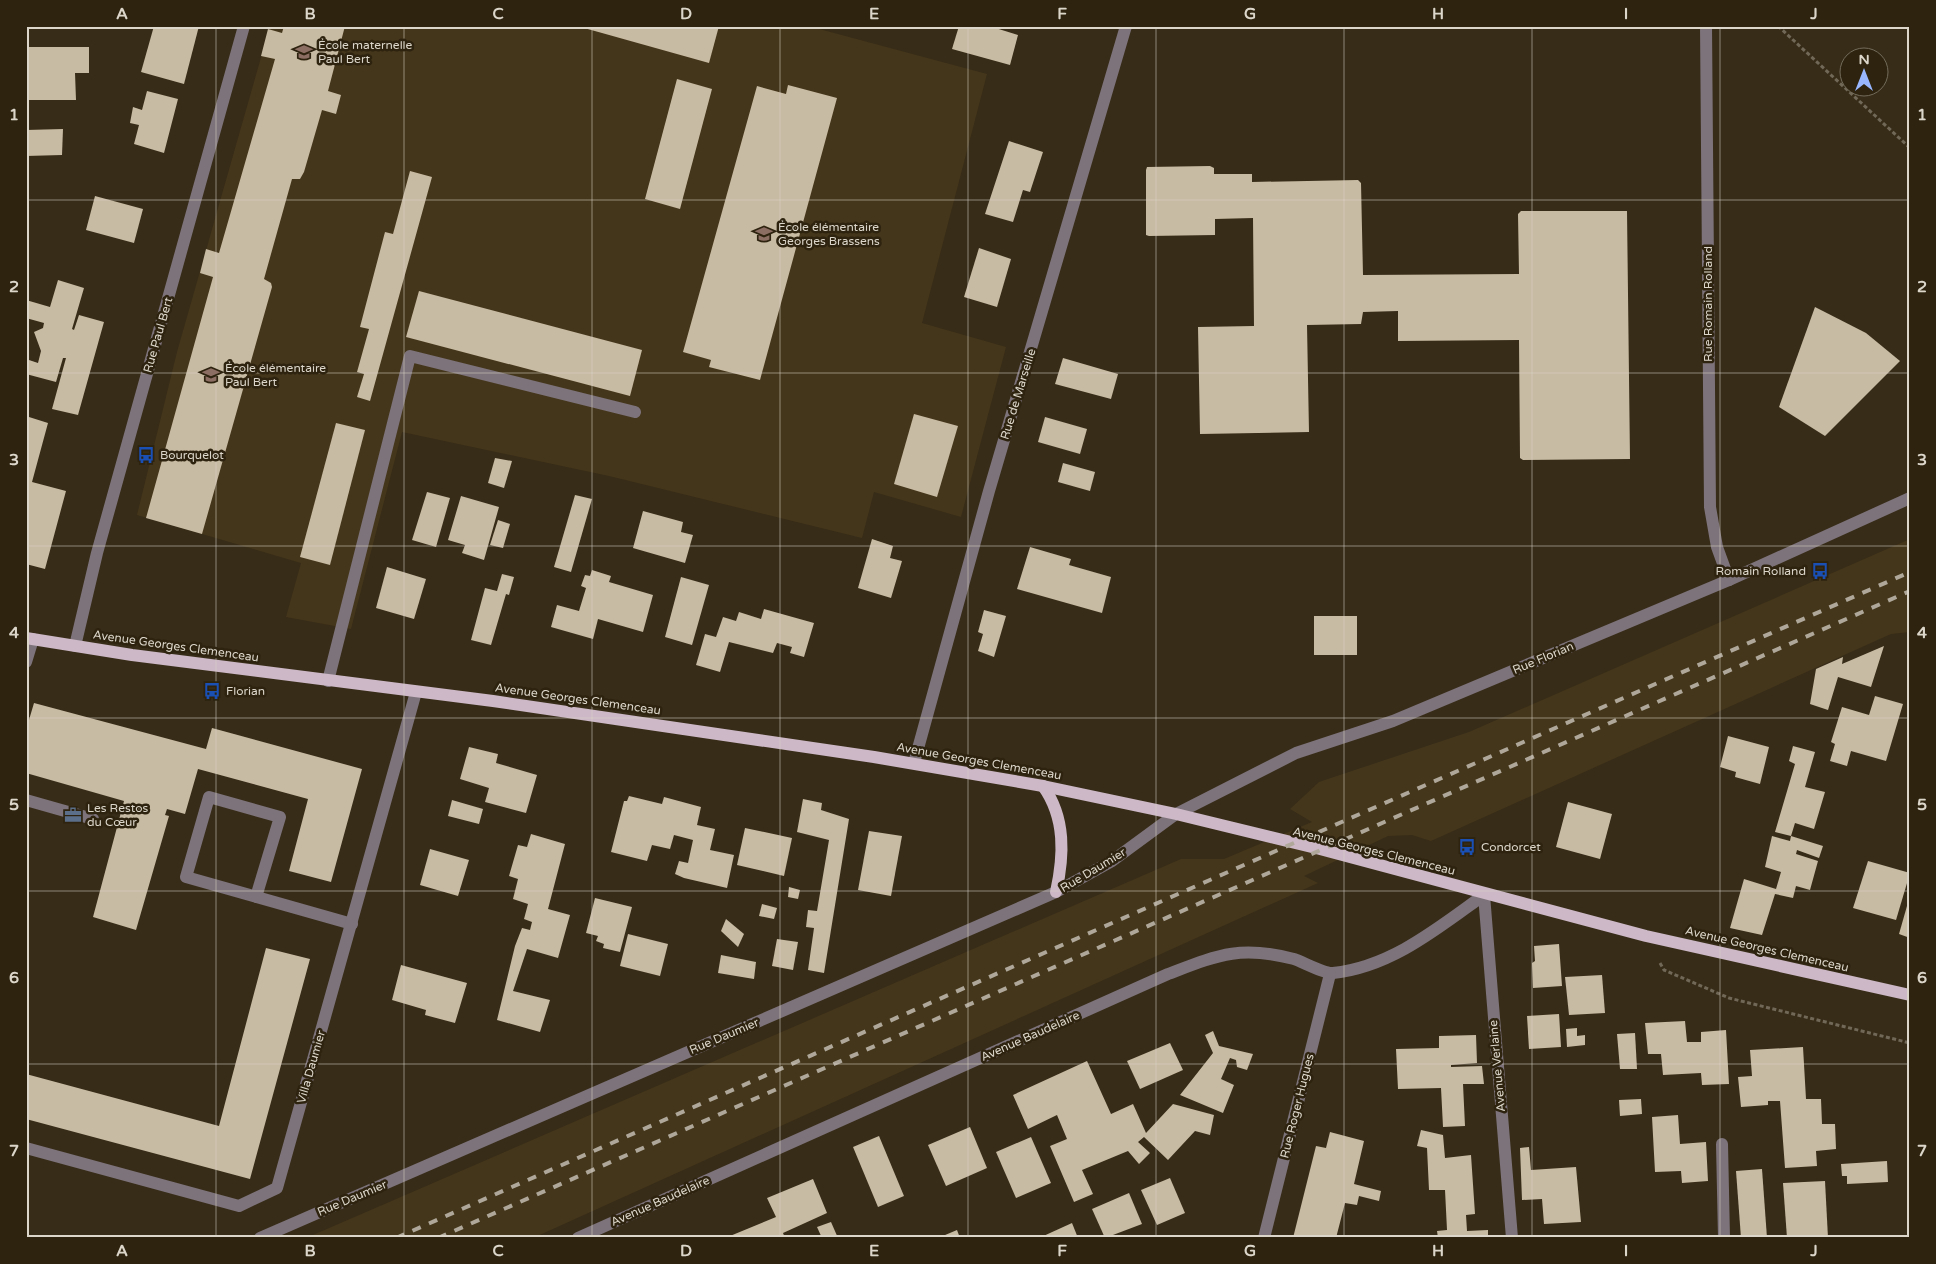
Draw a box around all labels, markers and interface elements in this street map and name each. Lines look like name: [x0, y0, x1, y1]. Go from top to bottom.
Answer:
text: A: [116, 4, 128, 24]
text: B: [304, 4, 316, 24]
text: C: [492, 4, 504, 24]
text: D: [680, 4, 692, 24]
text: E: [869, 4, 879, 24]
text: F: [1057, 4, 1067, 24]
text: G: [1244, 4, 1256, 24]
text: H: [1432, 4, 1444, 24]
text: I: [1624, 4, 1628, 24]
text: J: [1809, 4, 1818, 24]
place label: École maternelle Paul Bert: [318, 38, 413, 66]
school or university icon: École maternelle Paul Bert: [294, 42, 314, 62]
north arrow: [1838, 48, 1888, 98]
text: N: [1858, 51, 1870, 68]
text: 1: [9, 105, 19, 125]
text: 1: [1917, 105, 1927, 125]
place label: École élémentaire Georges Brassens: [778, 220, 880, 248]
school or university icon: École élémentaire Georges Brassens: [754, 224, 774, 244]
street label: Rue Romain Rolland: [1701, 246, 1715, 362]
text: 2: [9, 277, 19, 297]
text: 2: [1917, 277, 1927, 297]
street label: Rue Paul Bert: [141, 295, 176, 374]
street label: Rue de Marseille: [997, 347, 1039, 441]
place label: École élémentaire Paul Bert: [225, 361, 326, 389]
school or university icon: École élémentaire Paul Bert: [201, 365, 221, 385]
bus stop icon: Bourquelot: [136, 445, 156, 465]
place label: Bourquelot: [160, 448, 224, 462]
text: 3: [9, 450, 19, 470]
text: 3: [1917, 450, 1927, 470]
bus stop icon: Romain Rolland: [1810, 561, 1830, 581]
place label: Romain Rolland: [1716, 564, 1806, 578]
text: 4: [9, 623, 19, 643]
text: 4: [1917, 623, 1927, 643]
street label: Avenue Georges Clemenceau: [92, 627, 260, 665]
street label: Rue Florian: [1510, 639, 1576, 677]
street label: Avenue Georges Clemenceau: [494, 680, 662, 718]
bus stop icon: Florian: [202, 681, 222, 701]
place label: Florian: [226, 684, 265, 698]
street label: Avenue Georges Clemenceau: [895, 740, 1063, 782]
text: 5: [9, 795, 19, 815]
text: 5: [1917, 795, 1927, 815]
place label: Les Restos du Cœur: [87, 801, 148, 829]
office icon: Les Restos du Cœur: [63, 805, 83, 825]
street label: Avenue Georges Clemenceau: [1291, 824, 1457, 878]
bus stop icon: Condorcet: [1457, 837, 1477, 857]
place label: Condorcet: [1481, 840, 1541, 854]
street label: Rue Daumier: [1058, 845, 1129, 895]
street label: Avenue Georges Clemenceau: [1684, 923, 1850, 975]
text: 6: [9, 968, 19, 988]
text: 6: [1917, 968, 1927, 988]
street label: Avenue Baudelaire: [978, 1008, 1082, 1064]
street label: Rue Daumier: [687, 1015, 761, 1057]
street label: Avenue Verlaine: [1486, 1019, 1508, 1112]
street label: Villa Daumier: [294, 1028, 328, 1105]
street label: Rue Roger Hugues: [1277, 1052, 1317, 1160]
text: 7: [9, 1141, 19, 1161]
text: 7: [1917, 1141, 1927, 1161]
street label: Avenue Baudelaire: [608, 1173, 712, 1229]
street label: Rue Daumier: [315, 1177, 389, 1219]
text: A: [116, 1241, 128, 1261]
text: B: [304, 1241, 316, 1261]
text: C: [492, 1241, 504, 1261]
text: D: [680, 1241, 692, 1261]
text: E: [869, 1241, 879, 1261]
text: F: [1057, 1241, 1067, 1261]
text: G: [1244, 1241, 1256, 1261]
text: H: [1432, 1241, 1444, 1261]
text: I: [1624, 1241, 1628, 1261]
text: J: [1809, 1241, 1818, 1261]

